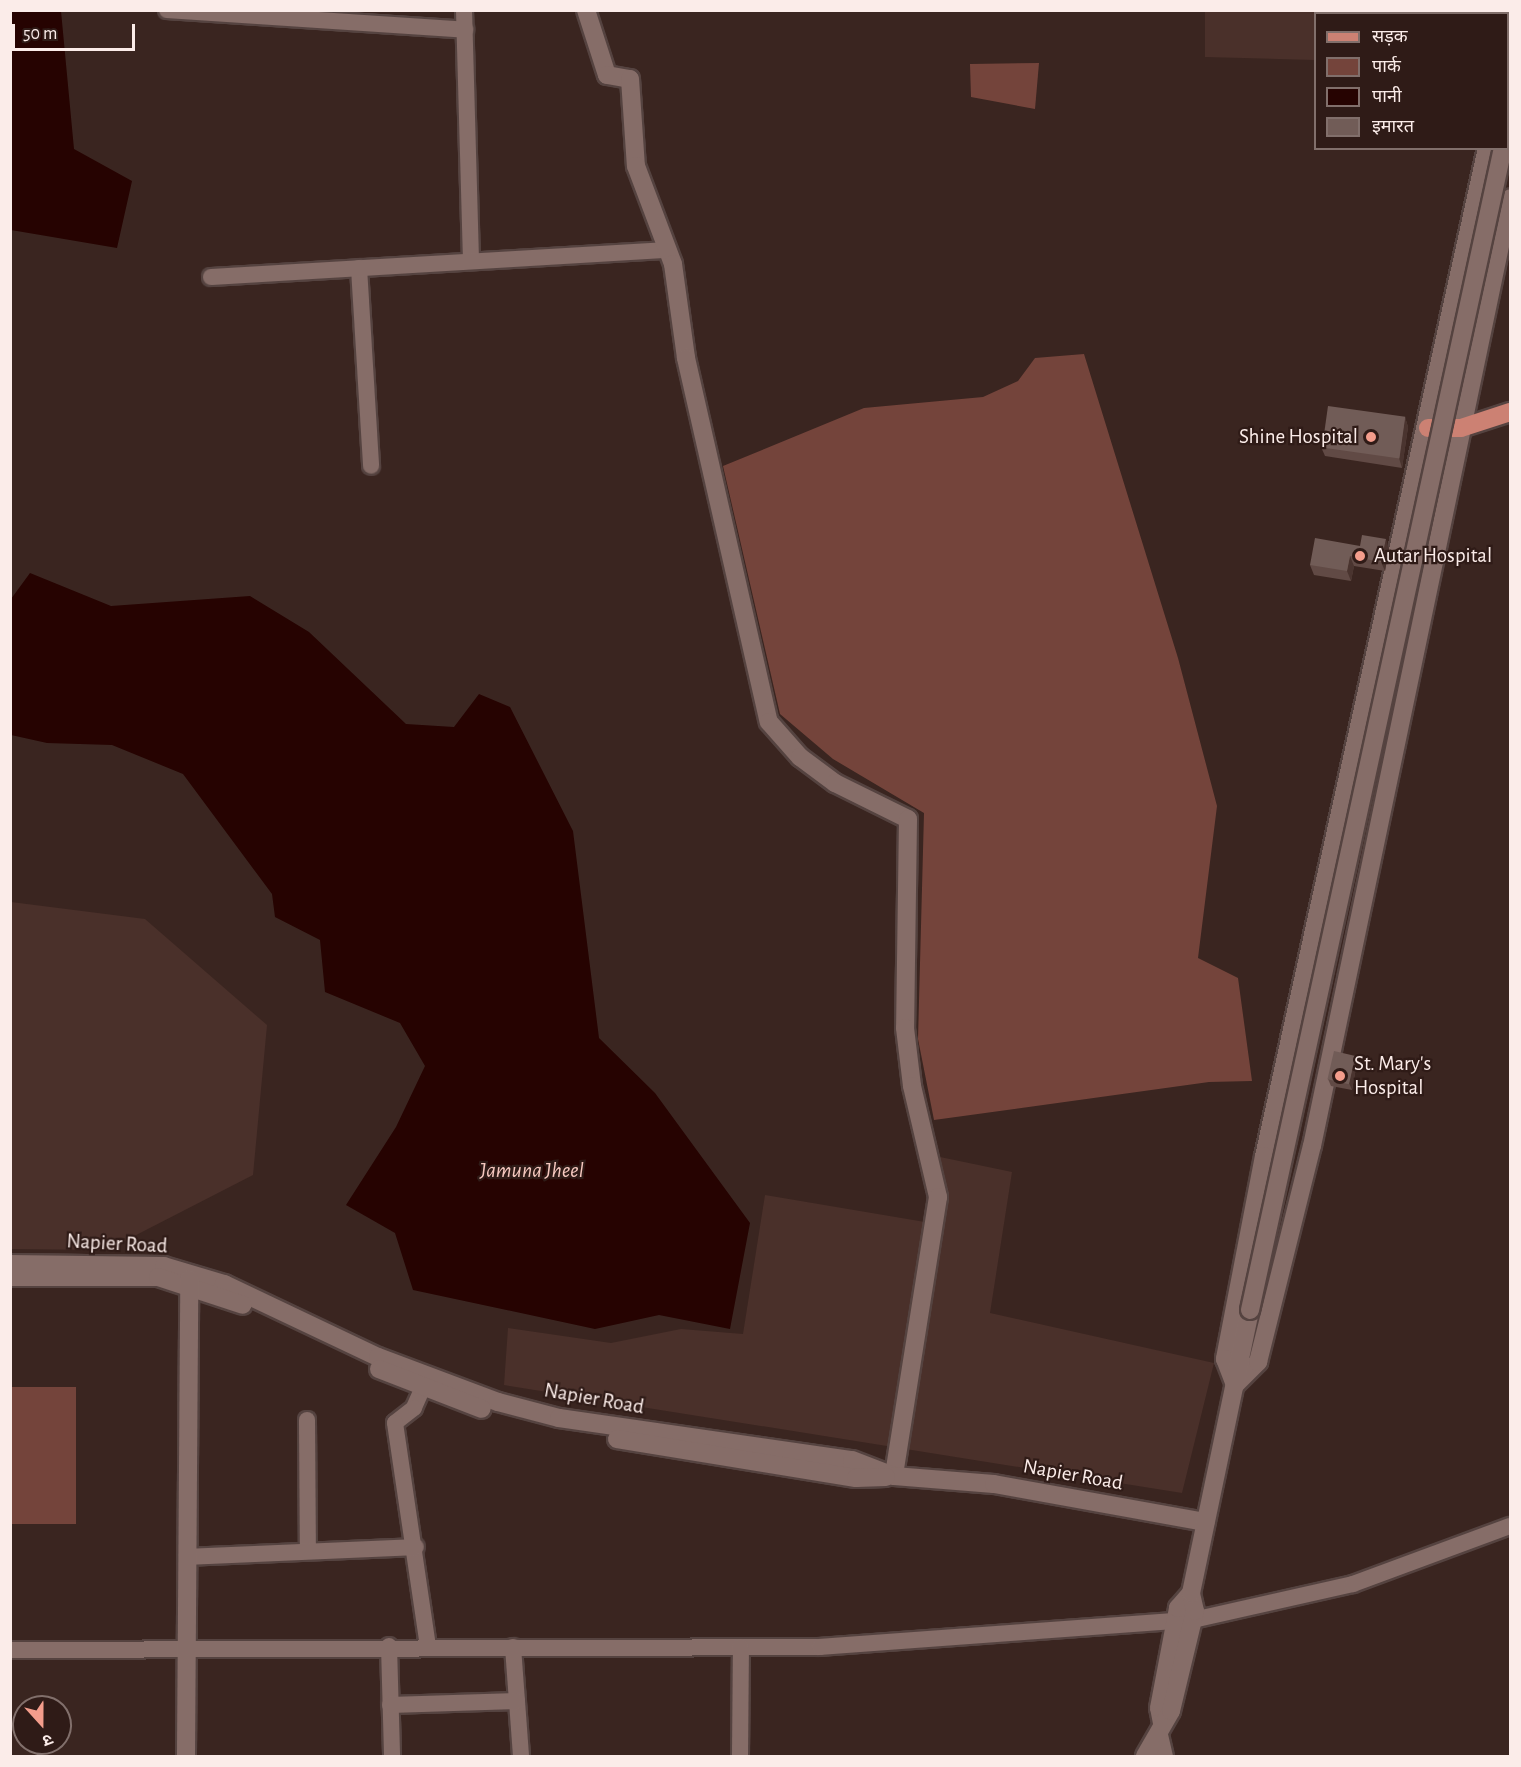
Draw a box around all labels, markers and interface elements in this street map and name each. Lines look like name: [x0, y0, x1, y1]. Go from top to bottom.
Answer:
scale bar: [15, 12, 138, 50]
legend: [1314, 12, 1509, 150]
text: 50 m: [23, 25, 57, 43]
text: सड़क: [1372, 28, 1408, 46]
text: पार्क: [1372, 58, 1401, 76]
text: पानी: [1372, 88, 1402, 106]
text: इमारत: [1372, 118, 1414, 136]
place label: Shine Hospital: [1239, 424, 1358, 450]
marker: Shine Hospital: [1362, 428, 1380, 446]
place label: Autar Hospital: [1374, 543, 1492, 569]
marker: Autar Hospital: [1351, 547, 1369, 565]
place label: St. Mary's Hospital: [1354, 1051, 1431, 1101]
marker: St. Mary's Hospital: [1331, 1067, 1349, 1085]
water label: Jamuna Jheel: [480, 1158, 584, 1184]
street label: Napier Road: [66, 1229, 168, 1259]
street label: Napier Road: [542, 1378, 646, 1420]
street label: Napier Road: [1021, 1454, 1125, 1496]
north arrow: [12, 1695, 72, 1755]
text: उ: [40, 1731, 55, 1749]

